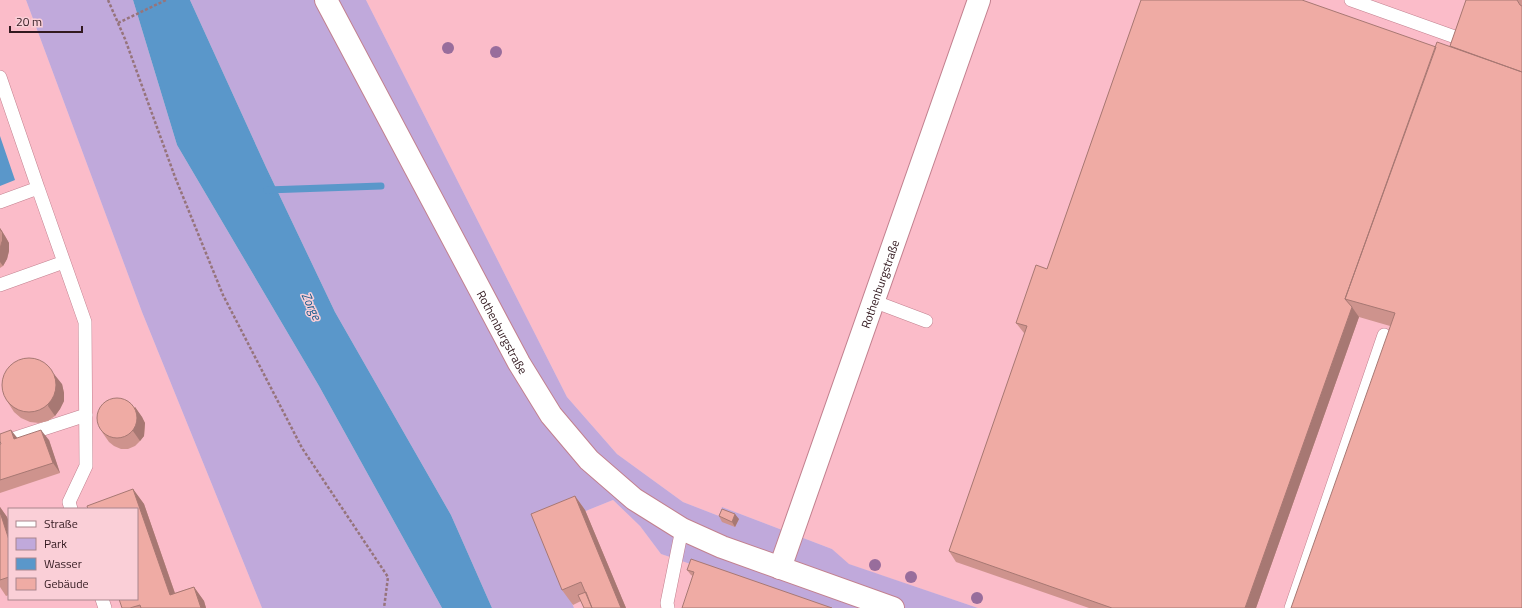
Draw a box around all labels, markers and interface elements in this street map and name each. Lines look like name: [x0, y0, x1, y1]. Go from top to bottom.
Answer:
scale bar: [10, 8, 82, 34]
text: 20 m: [16, 12, 42, 31]
street label: Rothenburgstraße: [855, 237, 904, 331]
street label: Rothenburgstraße: [472, 287, 533, 378]
water label: Zorge: [297, 289, 328, 324]
legend: [8, 508, 138, 600]
text: Straße: [44, 514, 78, 533]
text: Park: [44, 534, 67, 553]
text: Wasser: [44, 554, 82, 573]
text: Gebäude: [44, 574, 89, 593]

